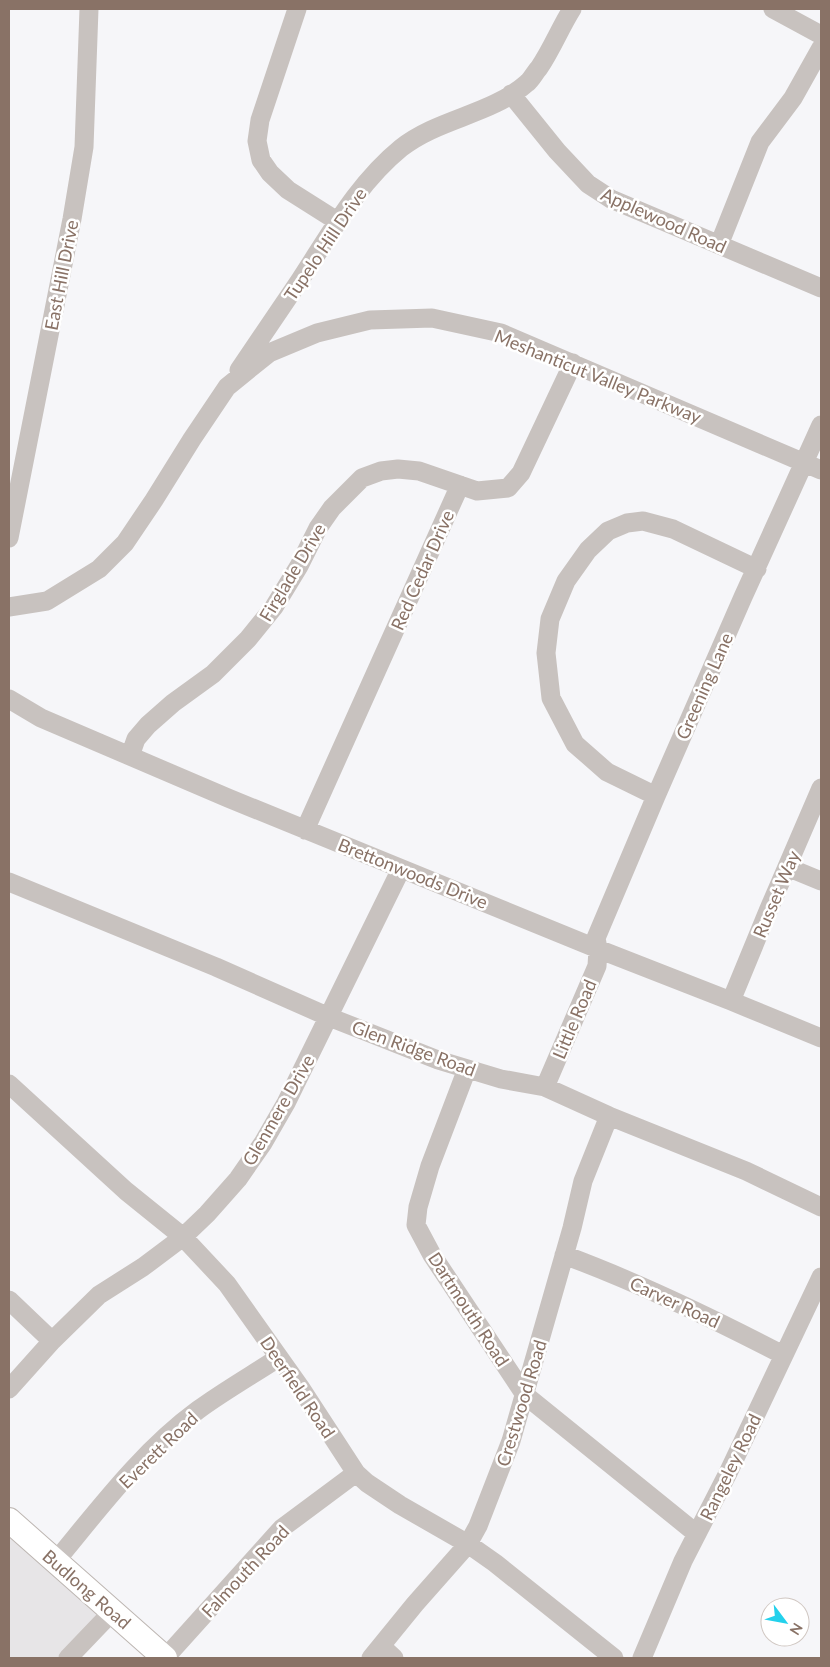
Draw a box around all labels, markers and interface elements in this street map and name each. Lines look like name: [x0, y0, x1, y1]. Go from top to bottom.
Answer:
street label: Applewood Road: [598, 182, 730, 258]
street label: Tupelo Hill Drive: [279, 183, 371, 305]
street label: East Hill Drive: [40, 218, 82, 332]
street label: Meshanticut Valley Parkway: [491, 324, 705, 428]
street label: Red Cedar Drive: [386, 507, 458, 633]
street label: Firglade Drive: [254, 519, 330, 625]
street label: Greening Lane: [671, 629, 737, 743]
street label: Brettonwoods Drive: [335, 833, 491, 913]
street label: Russet Way: [748, 847, 804, 941]
street label: Little Road: [547, 976, 601, 1062]
street label: Glen Ridge Road: [349, 1015, 479, 1081]
street label: Glenmere Drive: [237, 1051, 319, 1169]
street label: Dartmouth Road: [424, 1248, 514, 1370]
street label: Carver Road: [626, 1272, 724, 1332]
street label: Deerfield Road: [256, 1332, 340, 1442]
street label: Crestwood Road: [491, 1337, 551, 1469]
street label: Everett Road: [114, 1407, 202, 1493]
street label: Rangeley Road: [695, 1410, 765, 1524]
street label: Falmouth Road: [197, 1520, 293, 1622]
street label: Budlong Road: [38, 1545, 136, 1633]
north arrow: [760, 1597, 810, 1647]
text: N: [786, 1620, 807, 1638]

